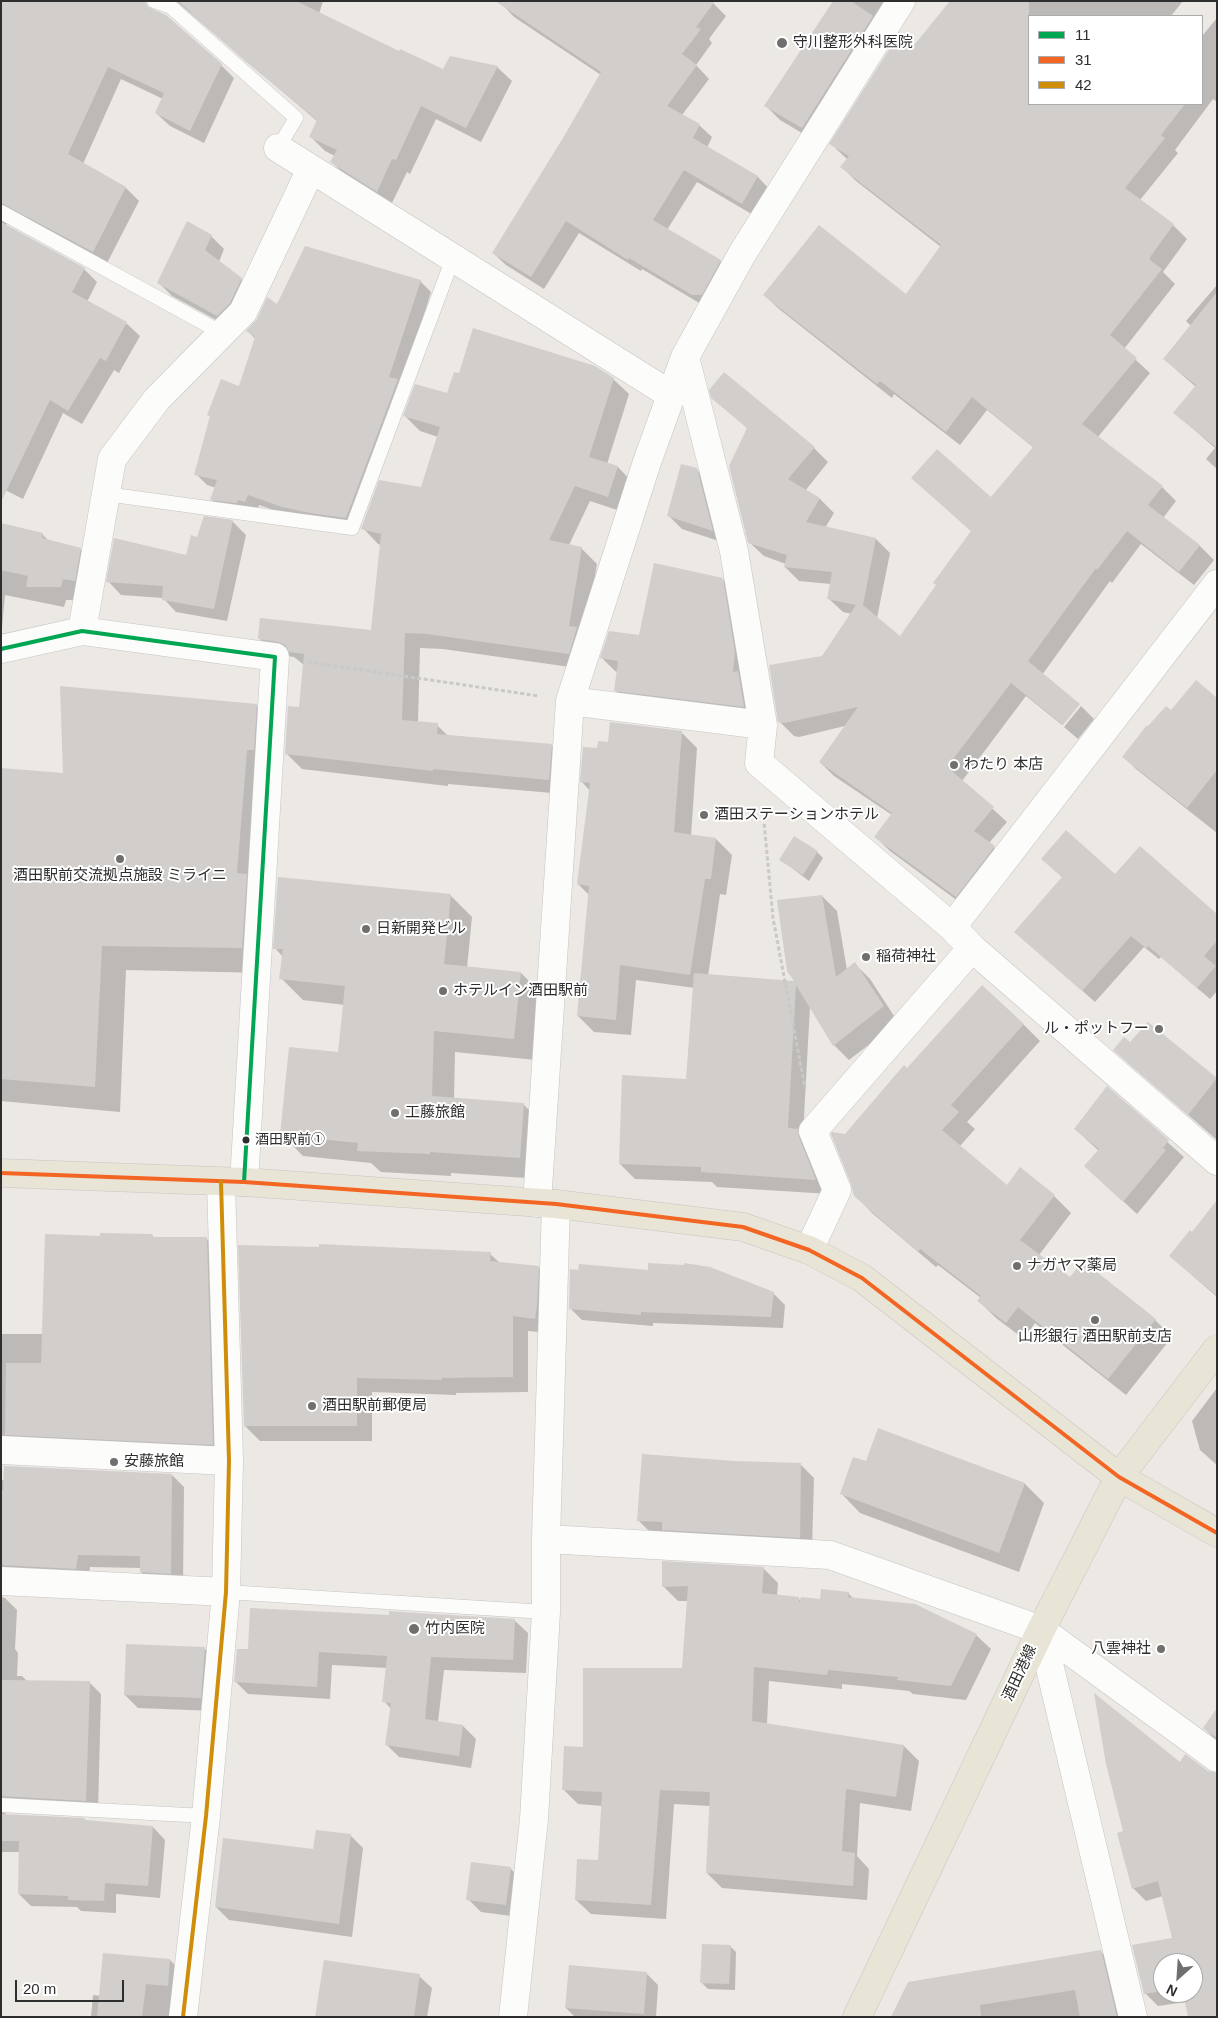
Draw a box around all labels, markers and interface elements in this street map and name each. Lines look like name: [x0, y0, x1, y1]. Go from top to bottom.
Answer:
legend: [1028, 15, 1203, 105]
text: 11: [1075, 26, 1091, 43]
place label: 守川整形外科医院: [793, 34, 913, 52]
marker: 守川整形外科医院: [775, 36, 789, 50]
text: 31: [1075, 51, 1092, 68]
text: 42: [1075, 76, 1092, 93]
place label: わたり 本店: [964, 756, 1043, 774]
marker: わたり 本店: [948, 759, 960, 771]
place label: 酒田ステーションホテル: [714, 806, 879, 824]
marker: 酒田ステーションホテル: [698, 809, 710, 821]
marker: 酒田駅前交流拠点施設 ミライニ: [114, 853, 126, 865]
place label: 酒田駅前交流拠点施設 ミライニ: [13, 867, 227, 885]
place label: 日新開発ビル: [376, 920, 466, 938]
marker: 日新開発ビル: [360, 923, 372, 935]
place label: 稲荷神社: [876, 948, 936, 966]
marker: 稲荷神社: [860, 951, 872, 963]
place label: ホテルイン酒田駅前: [453, 982, 588, 1000]
marker: ホテルイン酒田駅前: [437, 985, 449, 997]
place label: ル・ポットフー: [1044, 1020, 1149, 1038]
marker: ル・ポットフー: [1153, 1023, 1165, 1035]
place label: 工藤旅館: [405, 1104, 465, 1122]
marker: 工藤旅館: [389, 1107, 401, 1119]
place label: 酒田駅前①: [255, 1132, 325, 1148]
marker: 酒田駅前①: [241, 1135, 251, 1145]
place label: ナガヤマ薬局: [1027, 1257, 1117, 1275]
marker: ナガヤマ薬局: [1011, 1260, 1023, 1272]
marker: 山形銀行 酒田駅前支店: [1089, 1314, 1101, 1326]
place label: 山形銀行 酒田駅前支店: [1018, 1328, 1172, 1346]
place label: 酒田駅前郵便局: [322, 1397, 427, 1415]
marker: 酒田駅前郵便局: [306, 1400, 318, 1412]
place label: 安藤旅館: [124, 1453, 184, 1471]
marker: 安藤旅館: [108, 1456, 120, 1468]
place label: 竹内医院: [425, 1620, 485, 1638]
marker: 竹内医院: [407, 1622, 421, 1636]
place label: 八雲神社: [1091, 1640, 1151, 1658]
street label: 酒田港線: [999, 1642, 1041, 1704]
marker: 八雲神社: [1155, 1643, 1167, 1655]
north arrow: [1153, 1953, 1203, 2003]
scale bar: [18, 1970, 126, 2002]
text: 20 m: [23, 1980, 56, 1997]
text: N: [1164, 1981, 1180, 2000]

